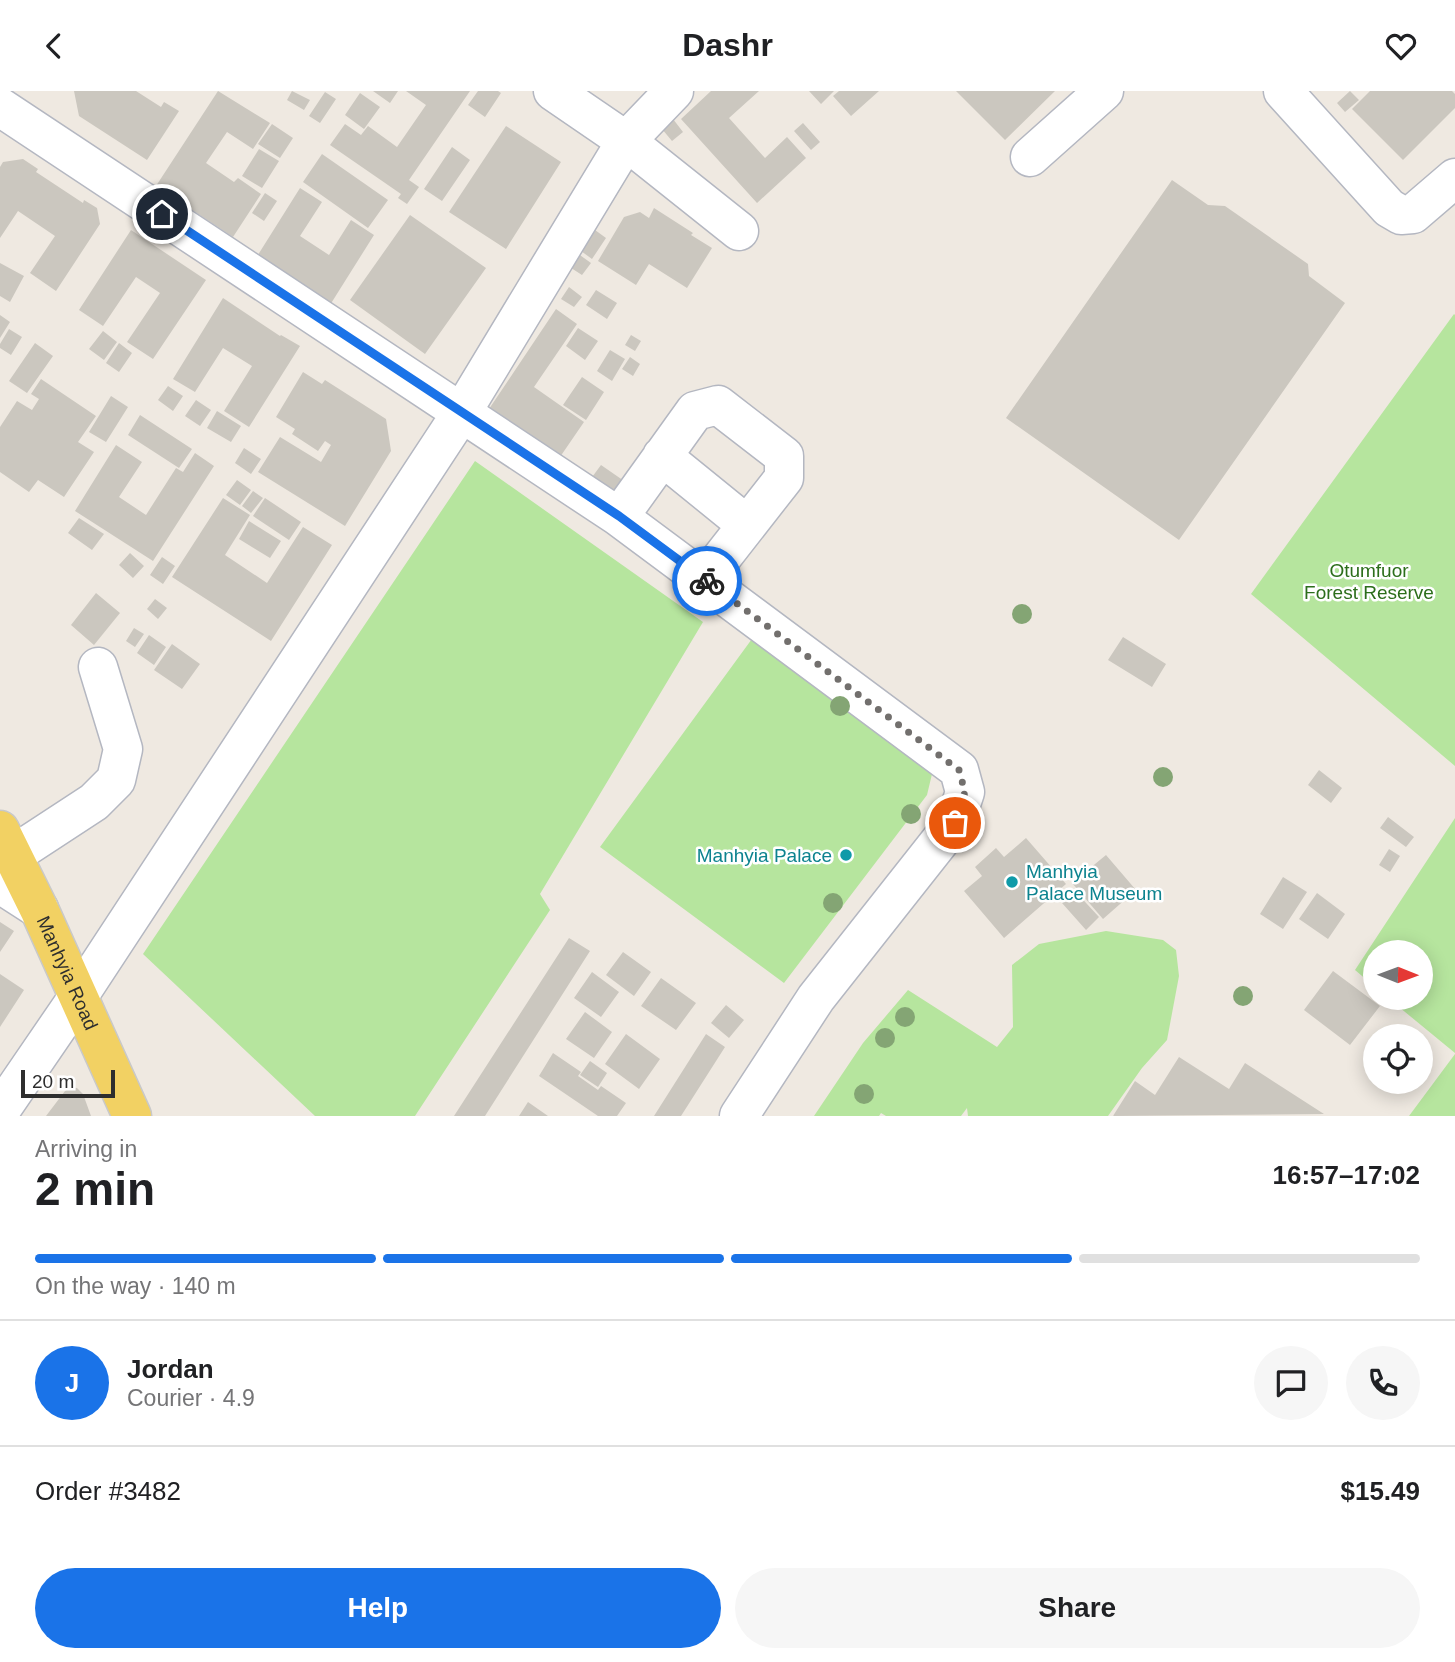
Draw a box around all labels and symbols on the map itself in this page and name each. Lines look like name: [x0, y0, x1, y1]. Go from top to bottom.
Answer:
pin: [132, 184, 192, 244]
courier: [672, 546, 742, 616]
park label: Otumfuor Forest Reserve: [1304, 560, 1434, 603]
pin: [925, 793, 985, 853]
place label: Manhyia Palace: [697, 845, 832, 866]
marker: Manhyia Palace: [838, 847, 854, 863]
place label: Manhyia Palace Museum: [1026, 861, 1162, 904]
marker: Manhyia Palace Museum: [1004, 874, 1020, 890]
street label: Manhyia Road: [32, 913, 102, 1033]
north arrow: [1363, 940, 1433, 1010]
scale bar: [21, 1067, 116, 1099]

